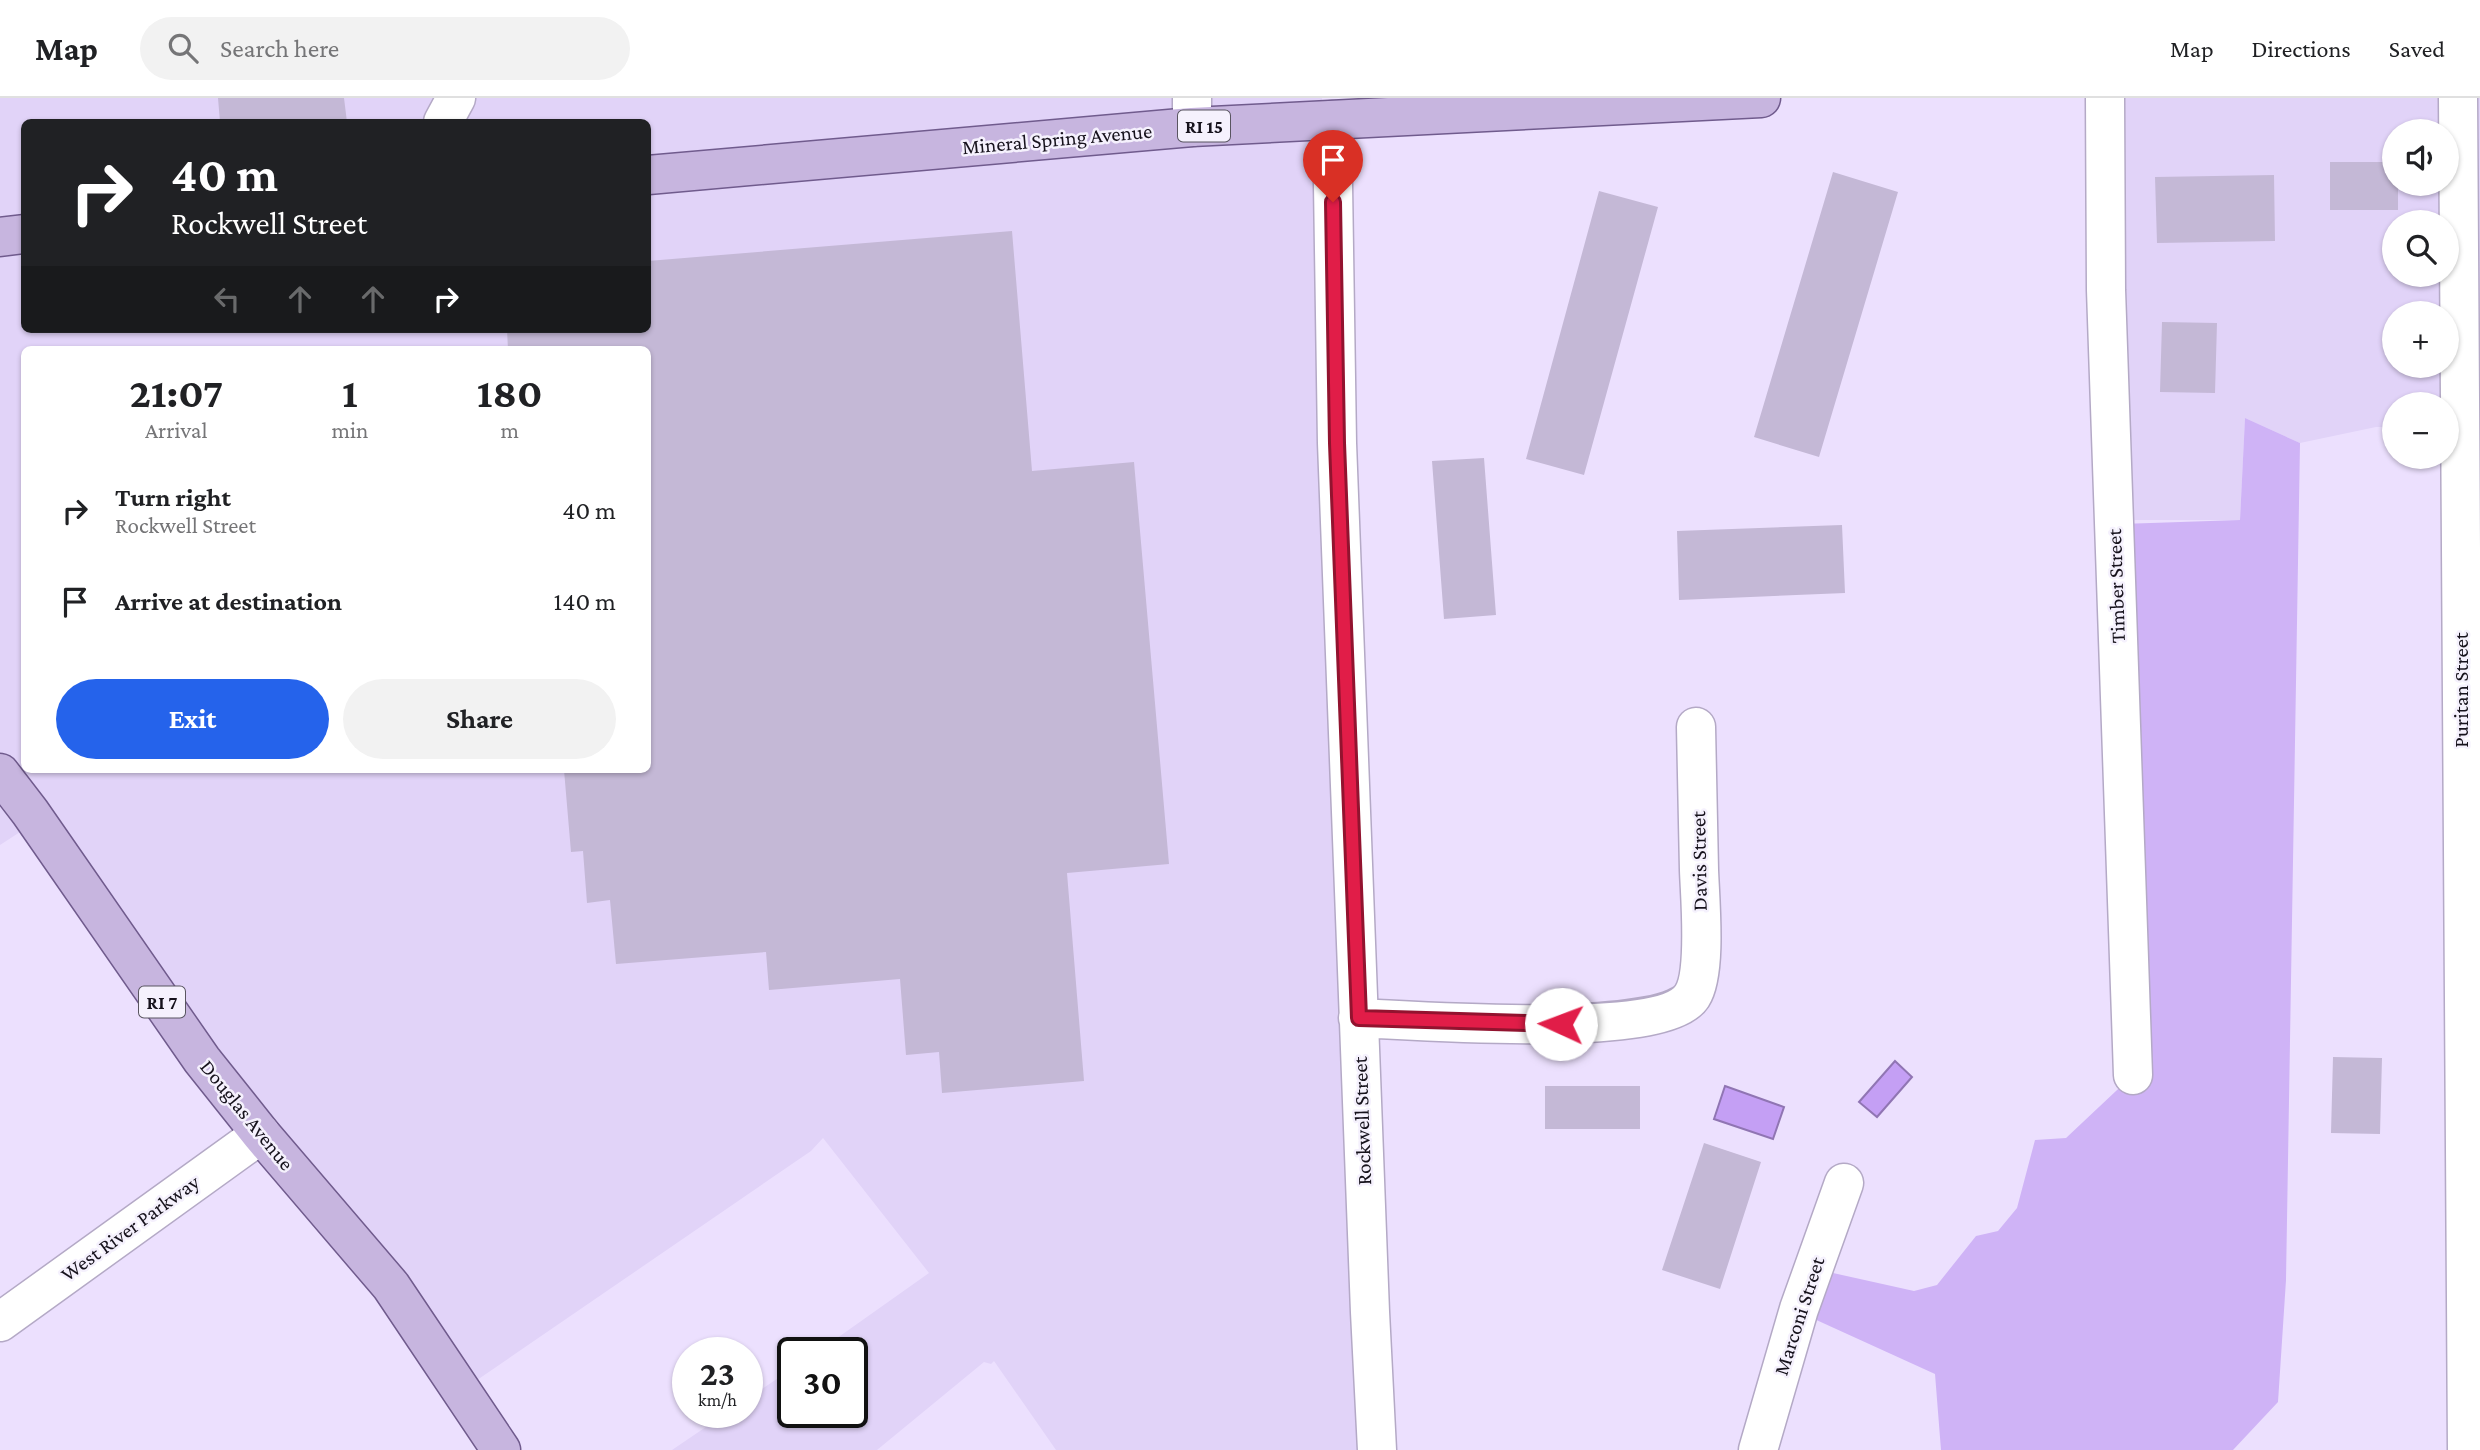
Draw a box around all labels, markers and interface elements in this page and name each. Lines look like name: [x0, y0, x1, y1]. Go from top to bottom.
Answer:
search box: [140, 17, 630, 80]
icon: search: [164, 29, 202, 67]
text: Map: [35, 30, 98, 67]
text: Search here: [220, 34, 339, 63]
text: Map: [2170, 35, 2214, 62]
text: Directions: [2252, 35, 2351, 62]
text: Saved: [2389, 35, 2445, 62]
road number: RI 15: [1178, 110, 1230, 142]
street label: Mineral Spring Avenue: [961, 119, 1153, 159]
map controls: [2382, 119, 2459, 469]
button: sound: [2382, 119, 2459, 196]
pin: [1303, 130, 1363, 202]
icon: arrive: [1314, 141, 1352, 179]
icon: right: [56, 147, 147, 238]
text: 40 m: [171, 147, 278, 202]
text: Rockwell Street: [171, 205, 367, 241]
button: search: [2382, 210, 2459, 287]
icon: left: [208, 280, 246, 318]
icon: ahead: [281, 280, 319, 318]
icon: ahead: [354, 280, 392, 318]
icon: right: [427, 280, 465, 318]
button: +: [2382, 301, 2459, 378]
text: 21:07: [129, 369, 223, 416]
text: 1: [342, 369, 358, 416]
text: 180: [477, 369, 543, 416]
button: −: [2382, 392, 2459, 469]
text: Arrival: [145, 417, 208, 443]
text: min: [332, 417, 368, 443]
text: m: [500, 417, 519, 443]
text: Turn right: [115, 483, 231, 512]
icon: right: [56, 492, 94, 530]
text: 40 m: [562, 496, 616, 525]
text: Rockwell Street: [115, 512, 256, 538]
street label: Timber Street: [2102, 527, 2130, 644]
icon: arrive: [56, 583, 94, 621]
text: Arrive at destination: [115, 587, 342, 616]
text: 140 m: [554, 587, 616, 616]
street label: Puritan Street: [2449, 631, 2473, 748]
button: Exit: [56, 679, 329, 759]
button: Share: [343, 679, 616, 759]
street label: Davis Street: [1686, 810, 1712, 911]
road number: RI 7: [139, 986, 185, 1018]
position arrow: [1524, 987, 1598, 1061]
street label: Douglas Avenue: [195, 1055, 299, 1175]
street label: Rockwell Street: [1348, 1055, 1376, 1186]
street label: West River Parkway: [56, 1169, 204, 1286]
street label: Marconi Street: [1769, 1253, 1830, 1378]
speed limit sign: 30: [777, 1337, 868, 1428]
text: 23: [700, 1354, 735, 1393]
text: km/h: [698, 1390, 737, 1410]

